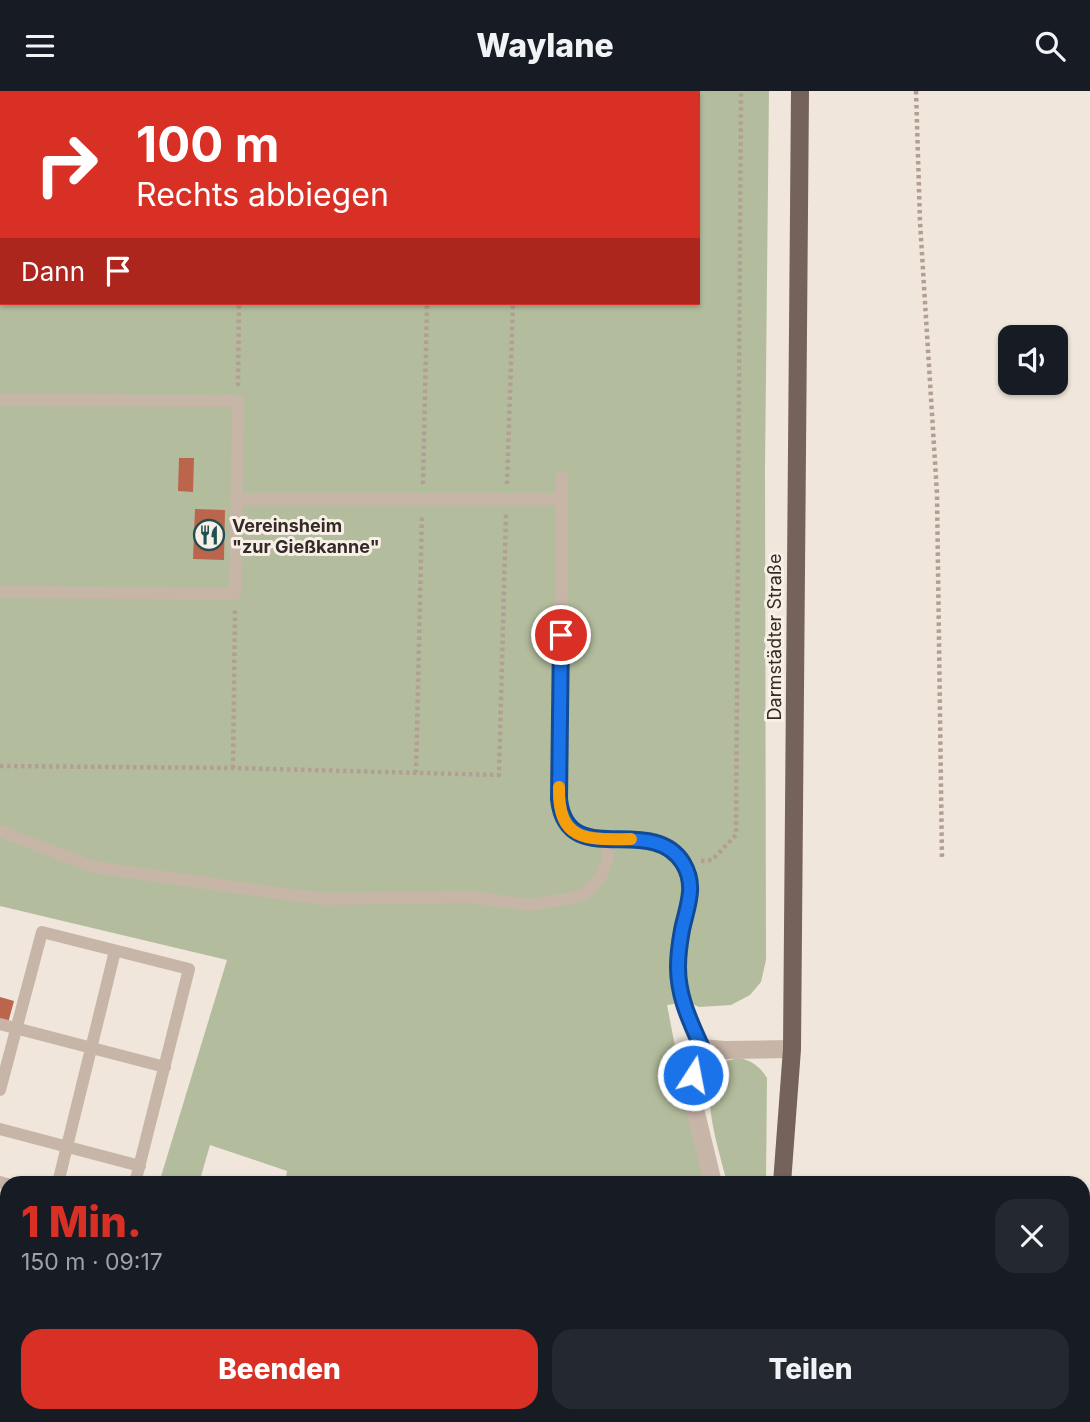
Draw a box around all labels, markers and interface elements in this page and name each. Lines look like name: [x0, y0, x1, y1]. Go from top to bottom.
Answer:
text: Waylane: [476, 26, 614, 65]
icon: menu: [21, 27, 59, 65]
icon: search: [1031, 27, 1069, 65]
text: 100 m: [136, 115, 280, 174]
icon: right: [21, 119, 112, 210]
text: Rechts abbiegen: [136, 175, 389, 214]
icon: arrive: [99, 252, 137, 290]
text: Dann: [21, 256, 85, 287]
map controls: [998, 325, 1068, 395]
button: sound: [998, 325, 1068, 395]
place label: Vereinsheim "zur Gießkanne": [232, 515, 380, 557]
restaurant icon: Vereinsheim "zur Gießkanne": [192, 518, 226, 552]
street label: Darmstädter Straße: [764, 554, 785, 720]
pin: [531, 605, 591, 665]
icon: arrive: [542, 616, 580, 654]
position arrow: [656, 1038, 730, 1112]
text: 1 Min.: [21, 1196, 142, 1247]
button: close: [995, 1199, 1069, 1273]
text: 150 m · 09:17: [21, 1248, 163, 1276]
button: Beenden: [21, 1329, 538, 1409]
button: Teilen: [552, 1329, 1069, 1409]

